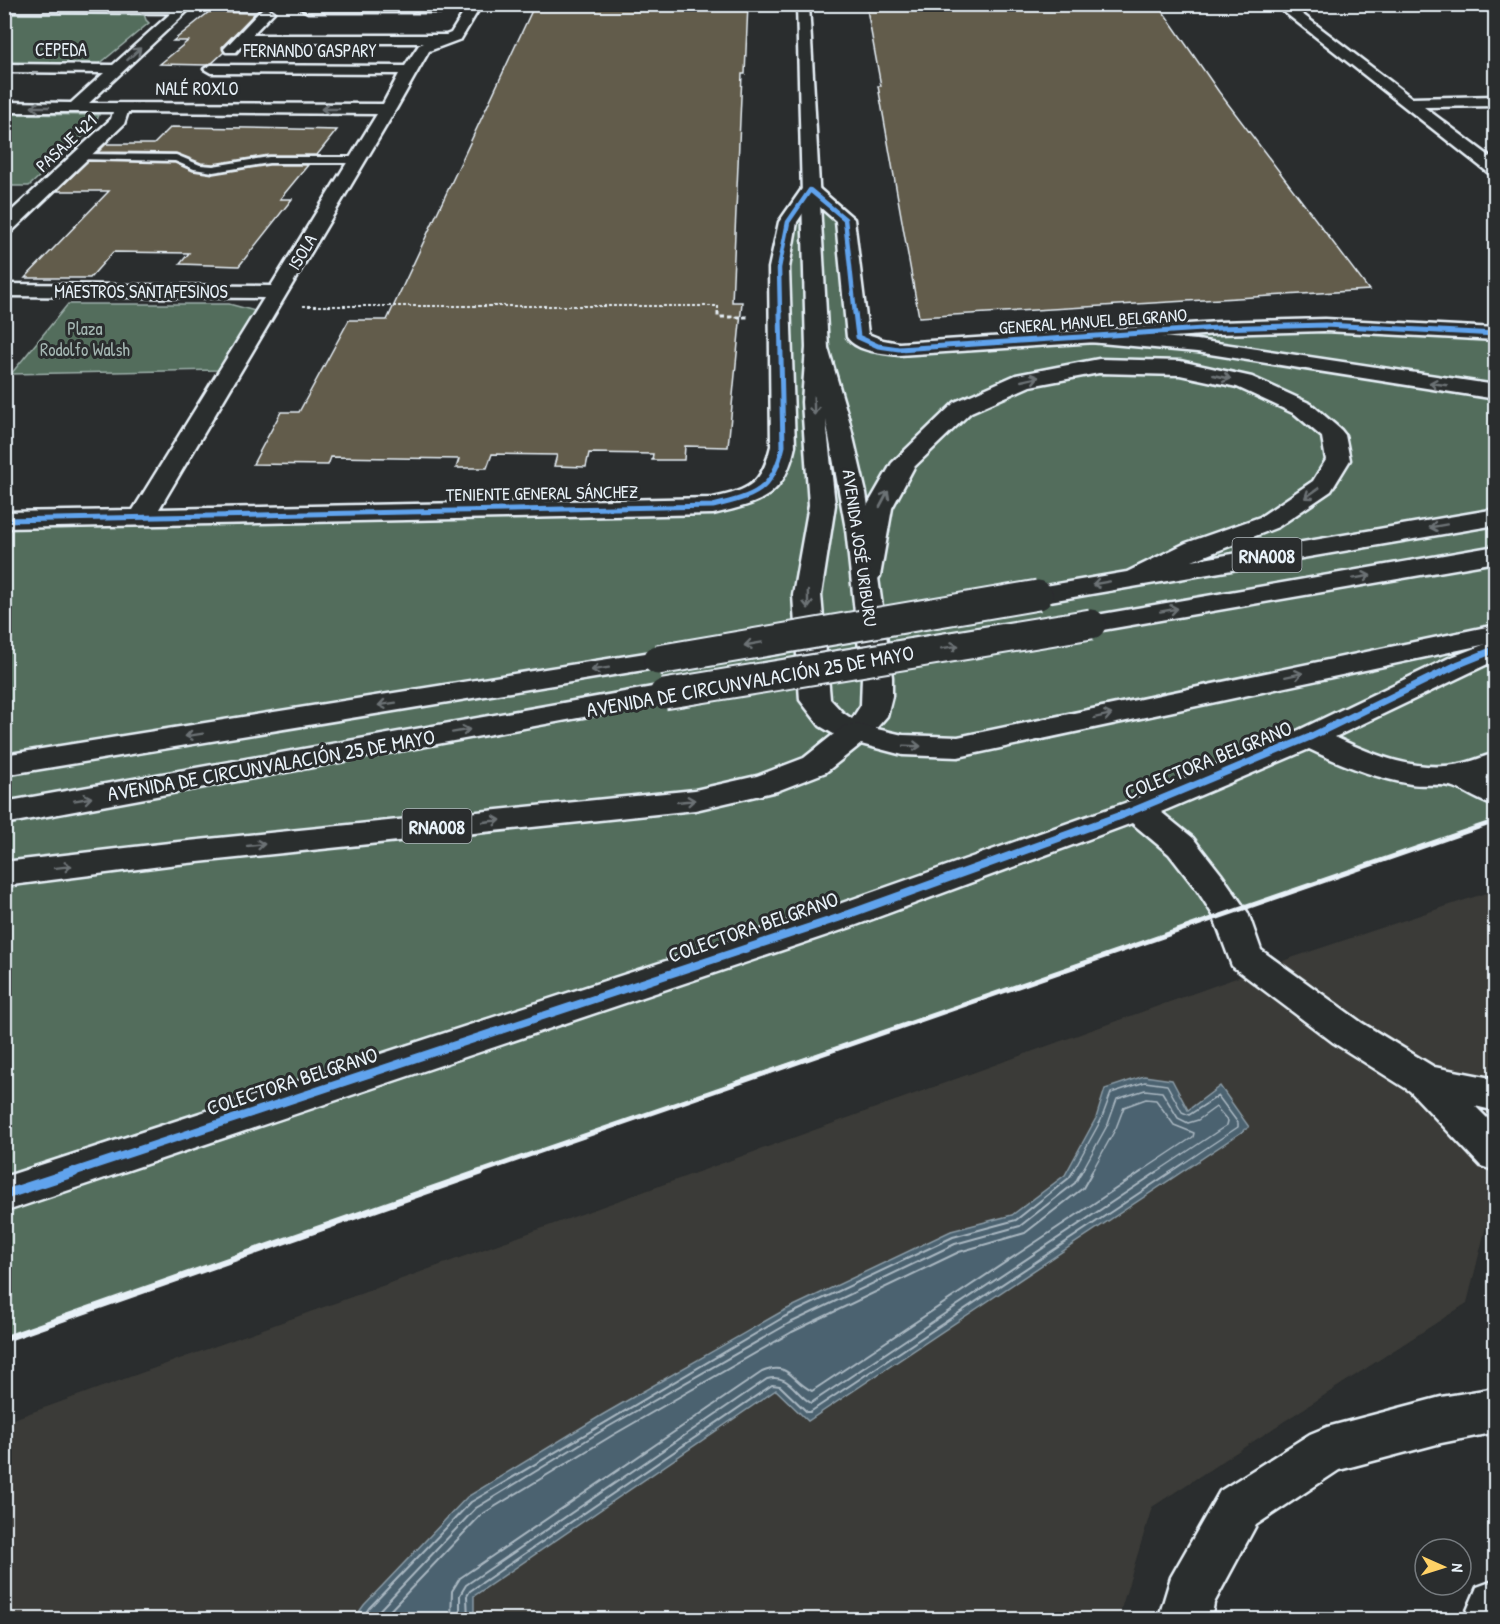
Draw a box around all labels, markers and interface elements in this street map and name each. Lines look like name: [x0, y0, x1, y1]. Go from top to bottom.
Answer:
street label: CEPEDA: [35, 37, 87, 62]
street label: FERNANDO GASPARY: [243, 38, 376, 63]
one-way arrow: [126, 47, 141, 61]
street label: NALÉ ROXLO: [156, 76, 238, 101]
one-way arrow: [30, 101, 50, 113]
one-way arrow: [320, 103, 340, 115]
street label: PASAJE 421: [30, 108, 102, 178]
street label: ISOLA: [282, 229, 323, 275]
street label: MAESTROS SANTAFESINOS: [54, 279, 228, 304]
street label: GENERAL MANUEL BELGRANO: [998, 302, 1188, 340]
park label: Plaza Rodolfo Walsh: [40, 316, 130, 362]
one-way arrow: [1213, 372, 1232, 384]
one-way arrow: [1020, 373, 1039, 385]
one-way arrow: [1428, 378, 1448, 389]
one-way arrow: [809, 396, 820, 416]
street label: AVENIDA JOSÉ URIBURU: [837, 468, 883, 628]
street label: TENIENTE GENERAL SÁNCHEZ: [446, 479, 638, 507]
one-way arrow: [1304, 487, 1320, 499]
one-way arrow: [878, 491, 890, 508]
one-way arrow: [1428, 521, 1448, 532]
road number: RNA008: [1232, 538, 1302, 572]
one-way arrow: [1351, 571, 1371, 582]
one-way arrow: [1091, 578, 1111, 589]
one-way arrow: [802, 589, 814, 609]
one-way arrow: [1159, 605, 1179, 616]
street label: AVENIDA DE CIRCUNVALACIÓN 25 DE MAYO: [584, 638, 916, 724]
one-way arrow: [743, 638, 763, 649]
one-way arrow: [939, 642, 959, 653]
one-way arrow: [591, 664, 610, 675]
one-way arrow: [1284, 669, 1303, 680]
one-way arrow: [377, 698, 397, 709]
one-way arrow: [1093, 710, 1113, 721]
street label: COLECTORA BELGRANO: [1120, 713, 1296, 807]
street label: AVENIDA DE CIRCUNVALACIÓN 25 DE MAYO: [105, 722, 437, 808]
one-way arrow: [450, 725, 470, 736]
one-way arrow: [185, 729, 204, 740]
one-way arrow: [901, 740, 921, 751]
one-way arrow: [72, 793, 92, 804]
one-way arrow: [676, 795, 696, 806]
road number: RNA008: [402, 809, 472, 843]
one-way arrow: [482, 815, 502, 826]
one-way arrow: [246, 839, 266, 850]
one-way arrow: [52, 861, 72, 872]
street label: COLECTORA BELGRANO: [664, 884, 842, 970]
street label: COLECTORA BELGRANO: [203, 1040, 381, 1122]
north arrow: [1413, 1537, 1473, 1597]
text: N: [1447, 1563, 1469, 1573]

